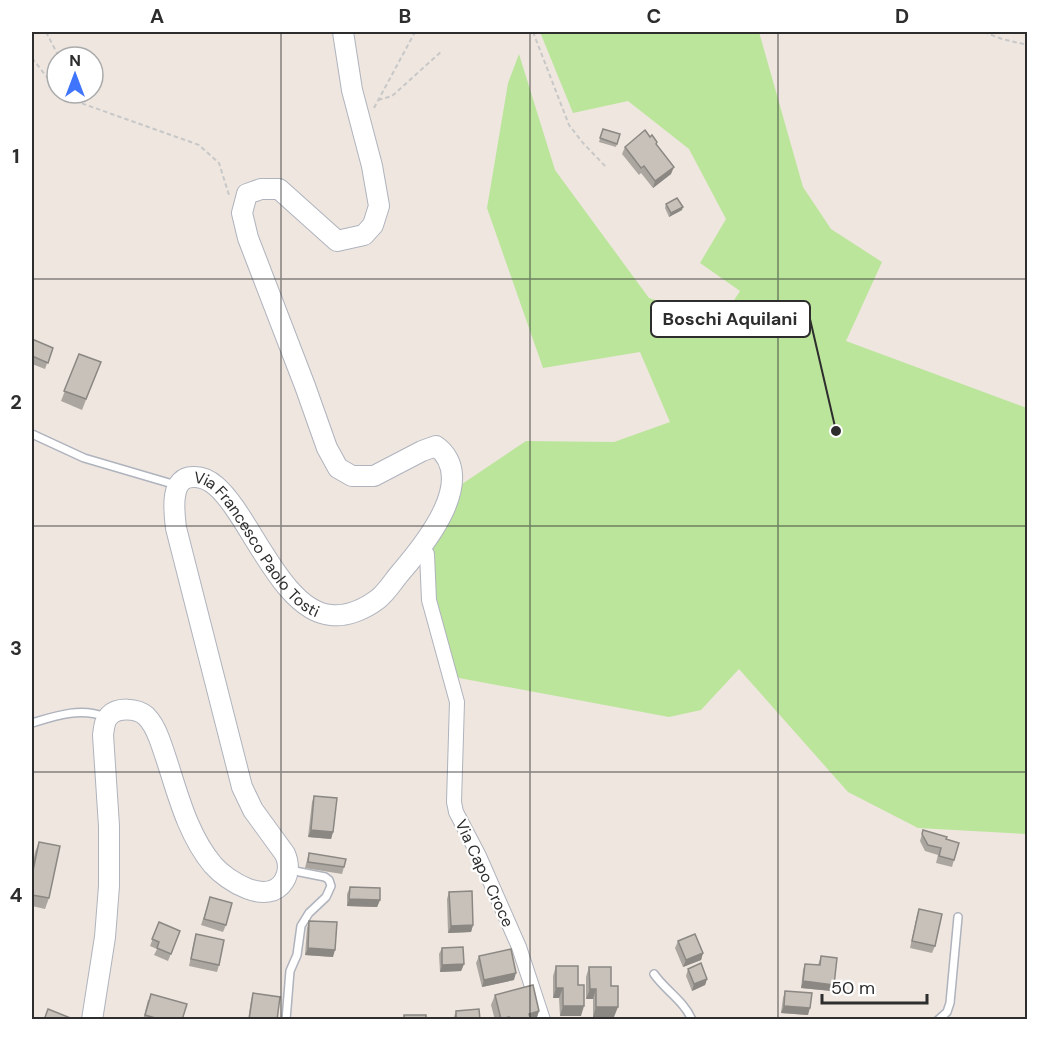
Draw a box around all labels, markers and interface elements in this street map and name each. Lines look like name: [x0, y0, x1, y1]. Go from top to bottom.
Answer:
text: A: [150, 3, 164, 29]
text: B: [399, 3, 411, 29]
text: C: [647, 3, 661, 29]
text: D: [895, 3, 909, 29]
north arrow: [45, 45, 105, 105]
text: N: [69, 50, 81, 71]
text: 1: [12, 143, 20, 169]
callout: Boschi Aquilani: [651, 301, 810, 337]
text: Boschi Aquilani: [663, 307, 797, 331]
text: 2: [10, 389, 22, 415]
street label: Via Francesco Paolo Tosti: [193, 467, 323, 622]
text: 3: [10, 635, 22, 661]
street label: Via Capo Croce: [450, 816, 519, 930]
text: 4: [10, 882, 23, 908]
scale bar: [822, 967, 927, 1005]
text: 50 m: [831, 976, 875, 1000]

